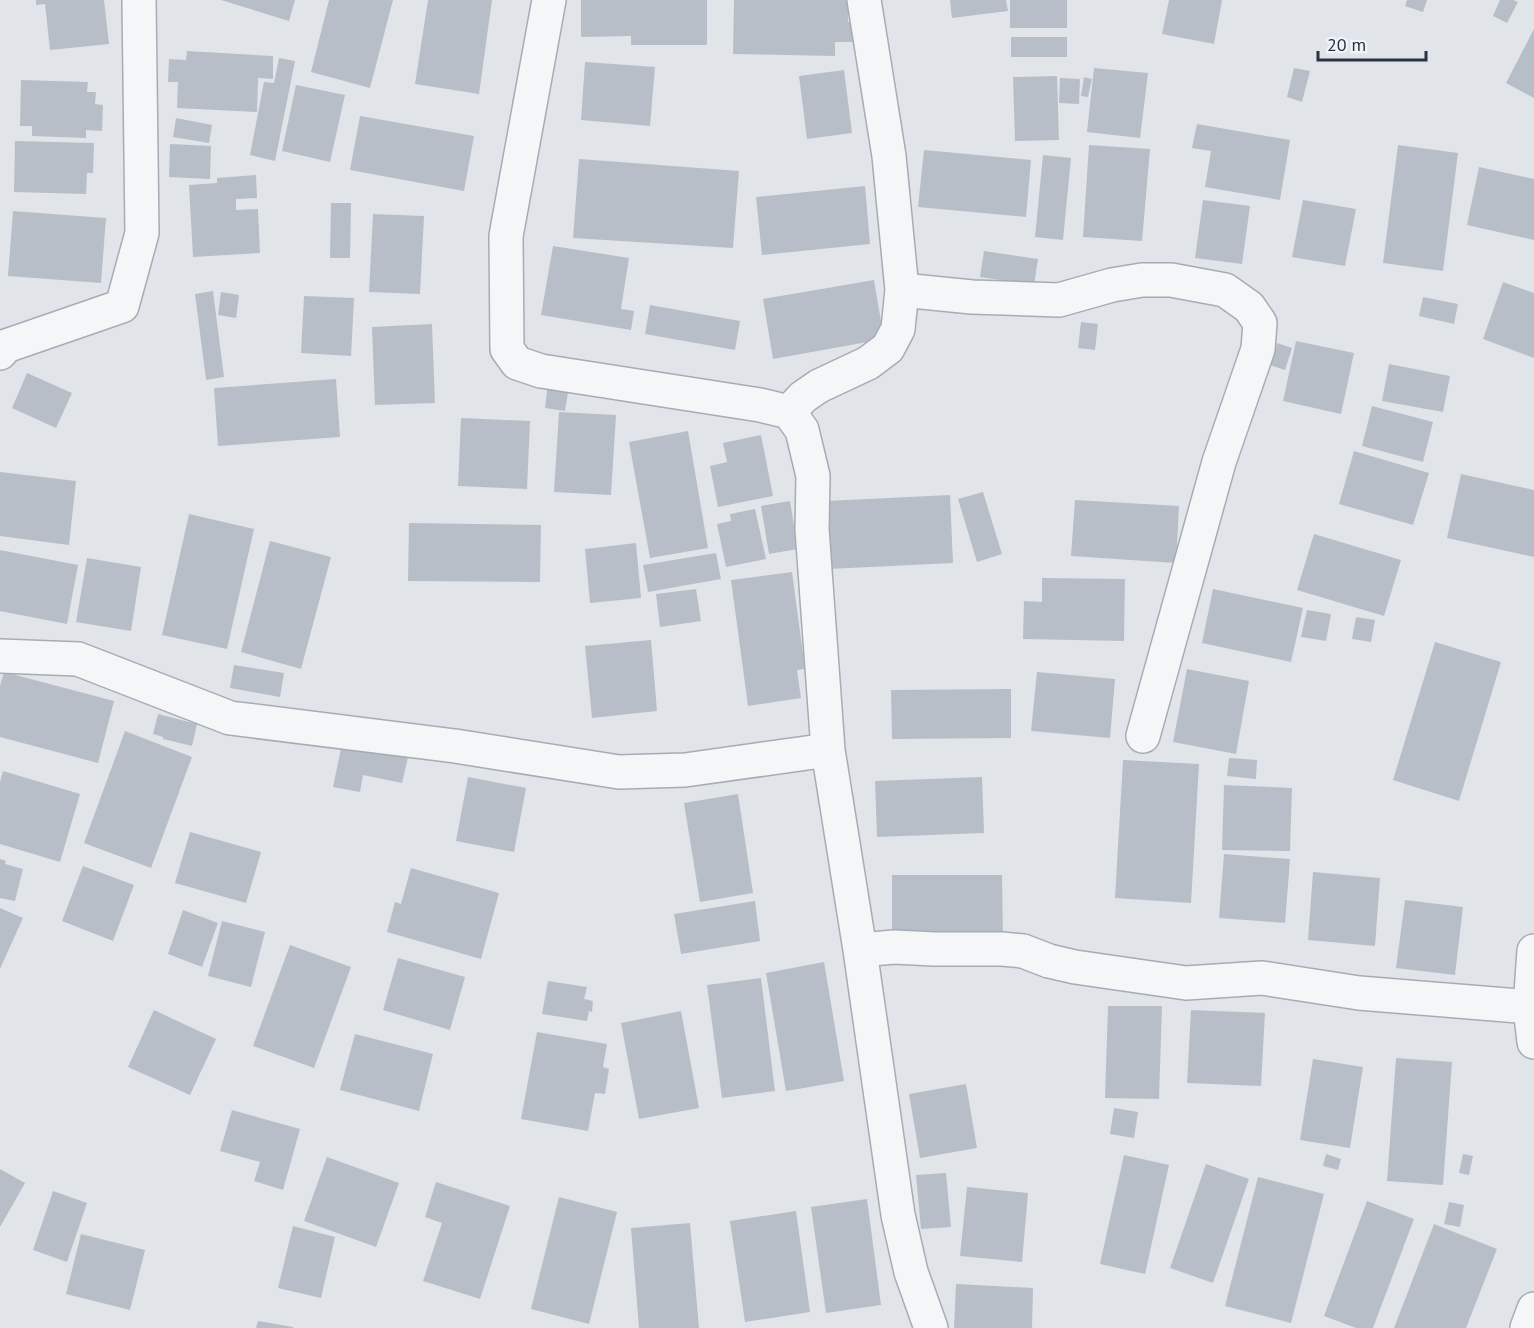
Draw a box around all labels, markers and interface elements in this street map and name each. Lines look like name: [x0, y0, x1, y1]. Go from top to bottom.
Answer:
scale bar: [1318, 24, 1426, 62]
text: 20 m: [1327, 33, 1366, 56]

